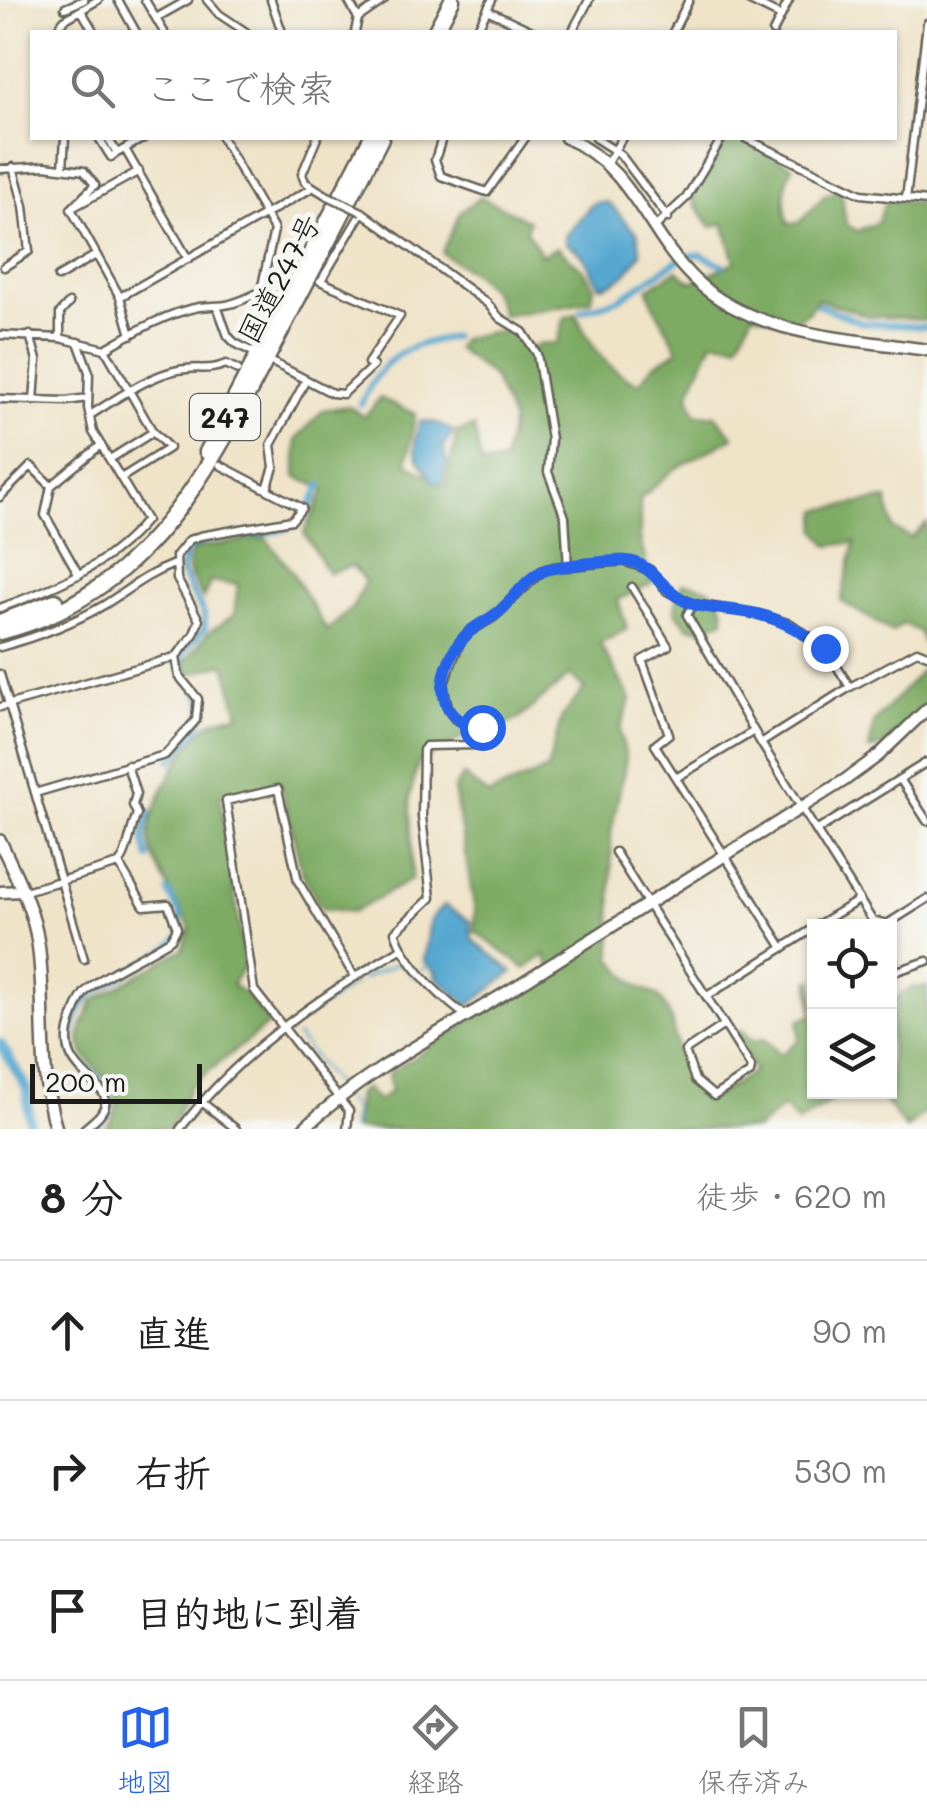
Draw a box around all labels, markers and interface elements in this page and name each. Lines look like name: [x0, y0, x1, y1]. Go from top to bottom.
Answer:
search box: [30, 30, 897, 140]
icon: search: [65, 58, 120, 113]
text: ここで検索: [145, 62, 335, 112]
street label: 国道247号: [227, 206, 329, 350]
road number: 247: [190, 394, 260, 440]
route end: [803, 626, 849, 672]
route start: [460, 705, 506, 751]
map controls: [807, 919, 897, 1099]
button: locate: [807, 919, 897, 1009]
button: layers: [807, 1009, 897, 1099]
scale bar: [30, 1059, 202, 1104]
text: 200 m: [45, 1063, 126, 1099]
text: 8 分: [40, 1169, 123, 1224]
text: 徒歩 · 620 m: [696, 1174, 887, 1216]
icon: ahead: [40, 1303, 95, 1358]
text: 直進: [135, 1307, 211, 1357]
text: 90 m: [813, 1309, 887, 1351]
icon: right: [40, 1443, 95, 1498]
text: 右折: [135, 1447, 211, 1497]
text: 530 m: [794, 1449, 887, 1491]
icon: arrive: [40, 1583, 95, 1638]
text: 目的地に到着: [135, 1587, 363, 1637]
tab: 地図: [117, 1700, 173, 1800]
tab: 経路: [407, 1700, 464, 1800]
tab: 保存済み: [698, 1700, 810, 1800]

